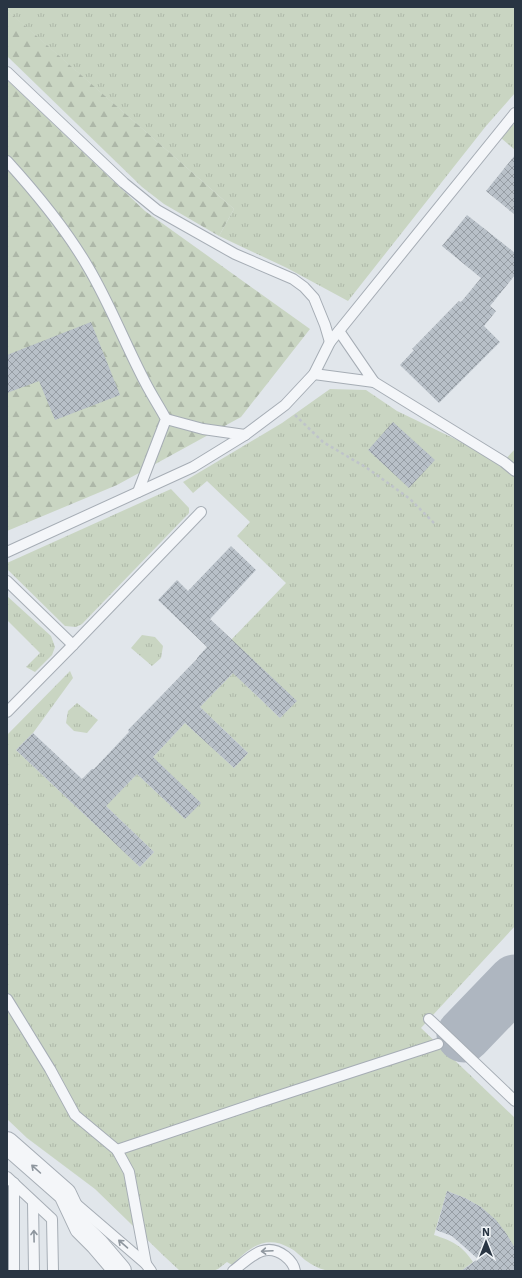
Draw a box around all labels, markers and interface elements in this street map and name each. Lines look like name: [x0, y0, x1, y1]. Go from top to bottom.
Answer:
one-way arrow: [31, 1164, 41, 1173]
north arrow: [466, 1222, 506, 1262]
text: N: [482, 1225, 490, 1239]
one-way arrow: [30, 1230, 38, 1243]
one-way arrow: [118, 1240, 129, 1249]
one-way arrow: [261, 1247, 274, 1254]

